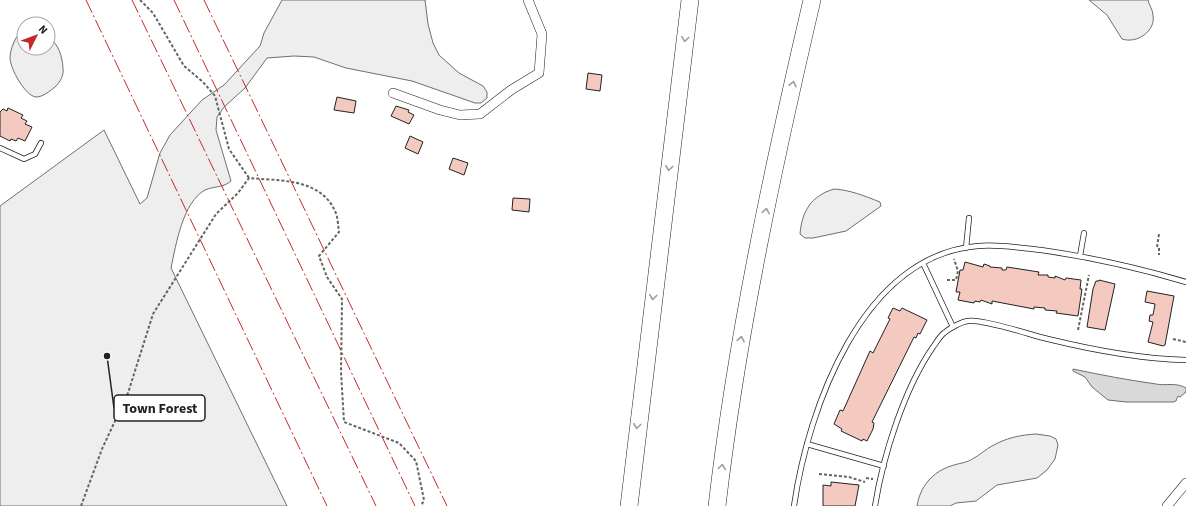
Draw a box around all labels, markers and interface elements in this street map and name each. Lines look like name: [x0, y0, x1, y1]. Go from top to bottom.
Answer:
north arrow: [16, 16, 56, 56]
text: N: [35, 22, 51, 37]
one-way arrow: [681, 36, 690, 42]
one-way arrow: [788, 81, 796, 87]
one-way arrow: [665, 165, 674, 171]
one-way arrow: [761, 208, 769, 214]
one-way arrow: [649, 294, 658, 300]
one-way arrow: [737, 336, 745, 342]
callout: Town Forest: [114, 395, 205, 421]
text: Town Forest: [123, 399, 198, 419]
one-way arrow: [633, 423, 642, 429]
one-way arrow: [717, 464, 726, 470]

